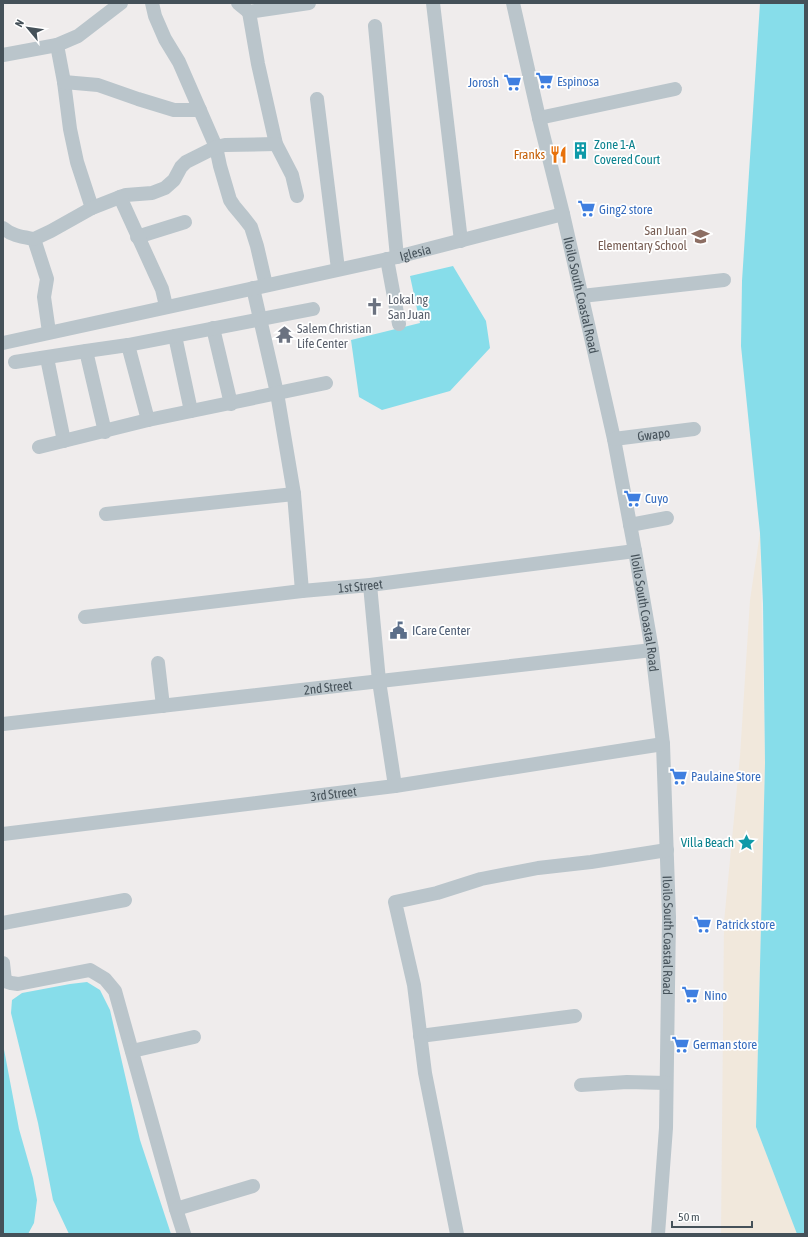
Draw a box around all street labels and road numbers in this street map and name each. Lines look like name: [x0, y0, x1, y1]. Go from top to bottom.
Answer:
street label: Iloilo South Coastal Road: [561, 235, 602, 355]
street label: Iglesia: [398, 241, 432, 264]
street label: Gwapo: [636, 425, 671, 444]
street label: Iloilo South Coastal Road: [628, 553, 662, 672]
street label: 1st Street: [337, 576, 384, 595]
street label: 2nd Street: [303, 677, 353, 697]
street label: 3rd Street: [310, 783, 358, 804]
street label: Iloilo South Coastal Road: [660, 875, 677, 995]

